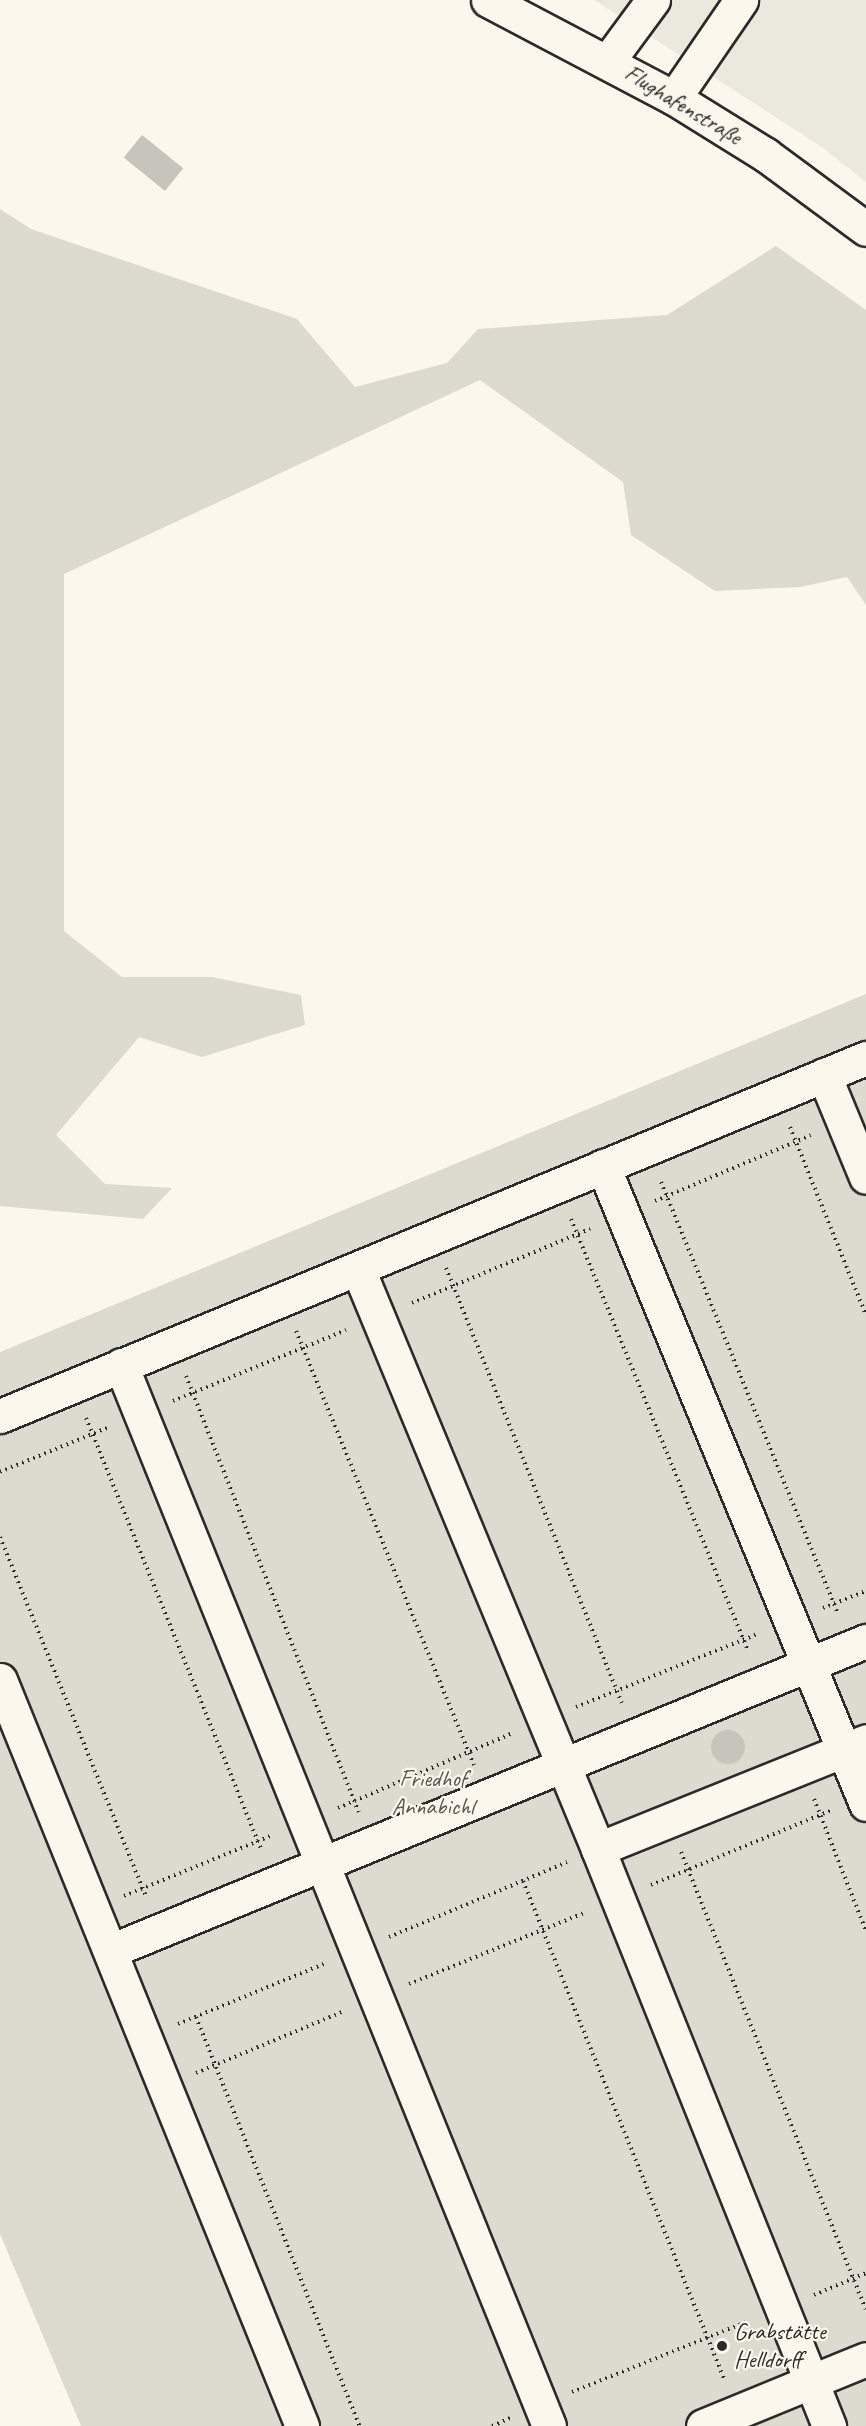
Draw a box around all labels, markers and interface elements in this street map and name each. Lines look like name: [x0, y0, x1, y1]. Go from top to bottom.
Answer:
street label: Flughafenstraße: [619, 59, 747, 151]
park label: Friedhof Annabichl: [392, 1765, 474, 1821]
place label: Grabstätte Helldorff: [734, 2318, 825, 2374]
marker: Grabstätte Helldorff: [715, 2339, 729, 2353]

